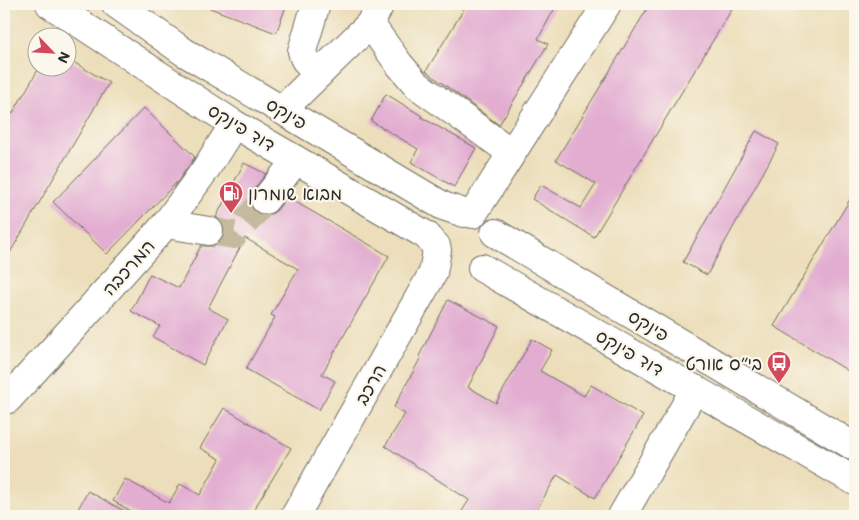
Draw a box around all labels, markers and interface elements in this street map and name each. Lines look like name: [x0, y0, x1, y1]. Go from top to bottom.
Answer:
north arrow: [28, 28, 78, 78]
text: N: [53, 49, 75, 67]
street label: פינקס: [262, 92, 312, 134]
street label: דוד פינקס: [204, 98, 280, 156]
fuel station icon: מבוא שומרון: [218, 180, 244, 214]
place label: מבוא שומרון: [248, 181, 342, 205]
street label: המרכבה: [96, 234, 160, 300]
street label: פינקס: [624, 304, 674, 346]
street label: דוד פינקס: [592, 323, 668, 381]
bus stop icon: בי״ס אורט: [766, 350, 792, 384]
place label: בי״ס אורט: [685, 351, 762, 375]
street label: הרכב: [349, 359, 391, 409]

